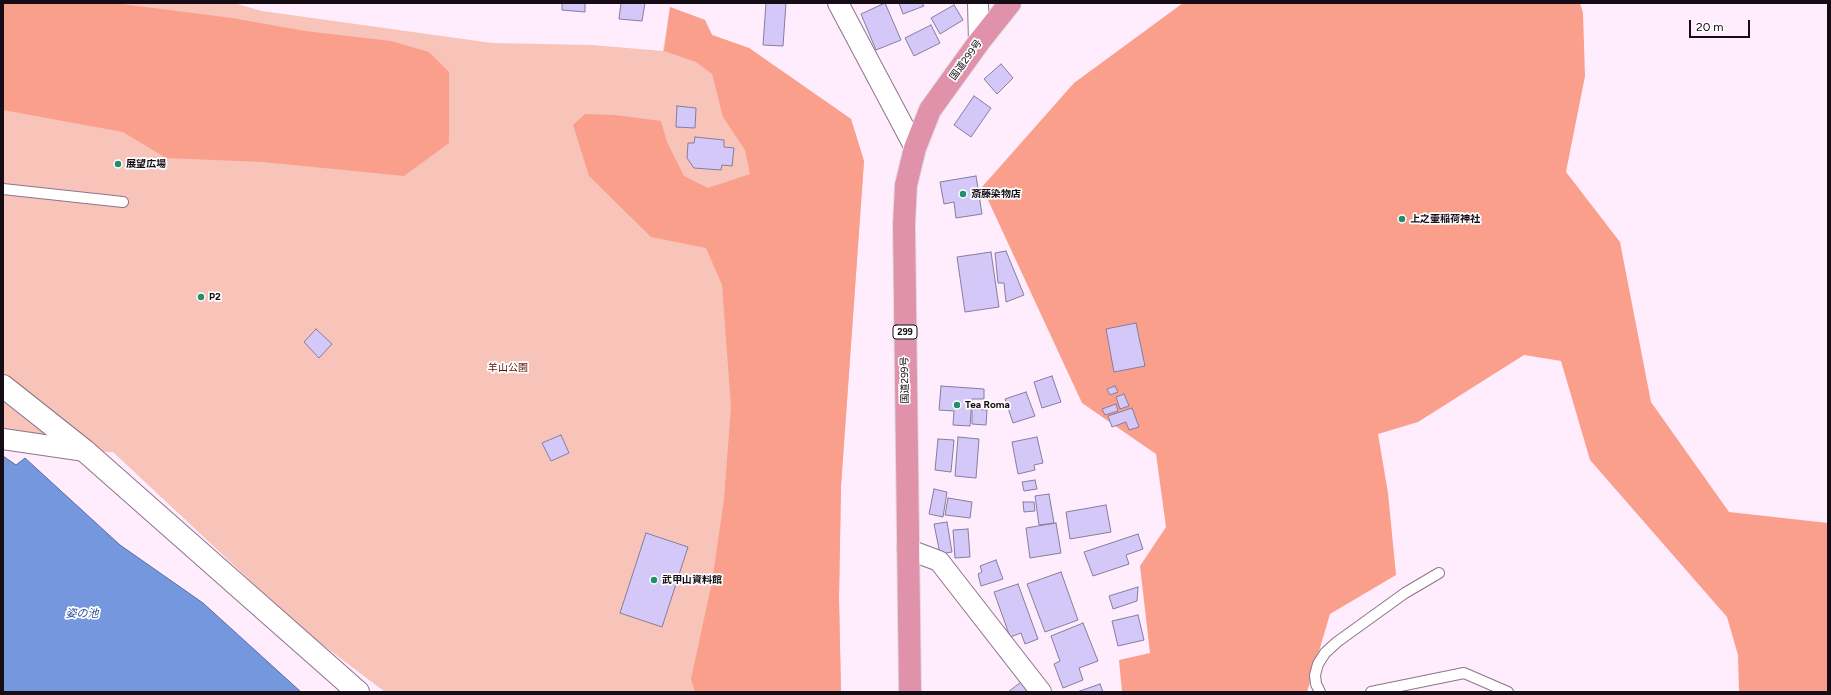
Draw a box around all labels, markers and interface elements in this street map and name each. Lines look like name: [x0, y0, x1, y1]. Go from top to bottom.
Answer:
scale bar: [1691, 12, 1752, 38]
text: 20 m: [1696, 20, 1724, 34]
street label: 国道299号: [947, 37, 985, 83]
place label: 展望広場: [126, 158, 166, 170]
marker: 展望広場: [113, 159, 123, 169]
place label: 斎藤染物店: [971, 188, 1021, 200]
marker: 斎藤染物店: [958, 189, 968, 199]
place label: 上之壷稲荷神社: [1410, 213, 1480, 225]
marker: 上之壷稲荷神社: [1397, 214, 1407, 224]
place label: P2: [209, 291, 221, 303]
marker: P2: [196, 292, 206, 302]
road number: 299: [893, 325, 917, 339]
street label: 国道299号: [899, 356, 911, 404]
park label: 羊山公園: [488, 362, 528, 374]
place label: Tea Roma: [965, 399, 1010, 411]
marker: Tea Roma: [952, 400, 962, 410]
place label: 武甲山資料館: [662, 574, 722, 586]
marker: 武甲山資料館: [649, 575, 659, 585]
water label: 姿の池: [66, 607, 98, 621]

